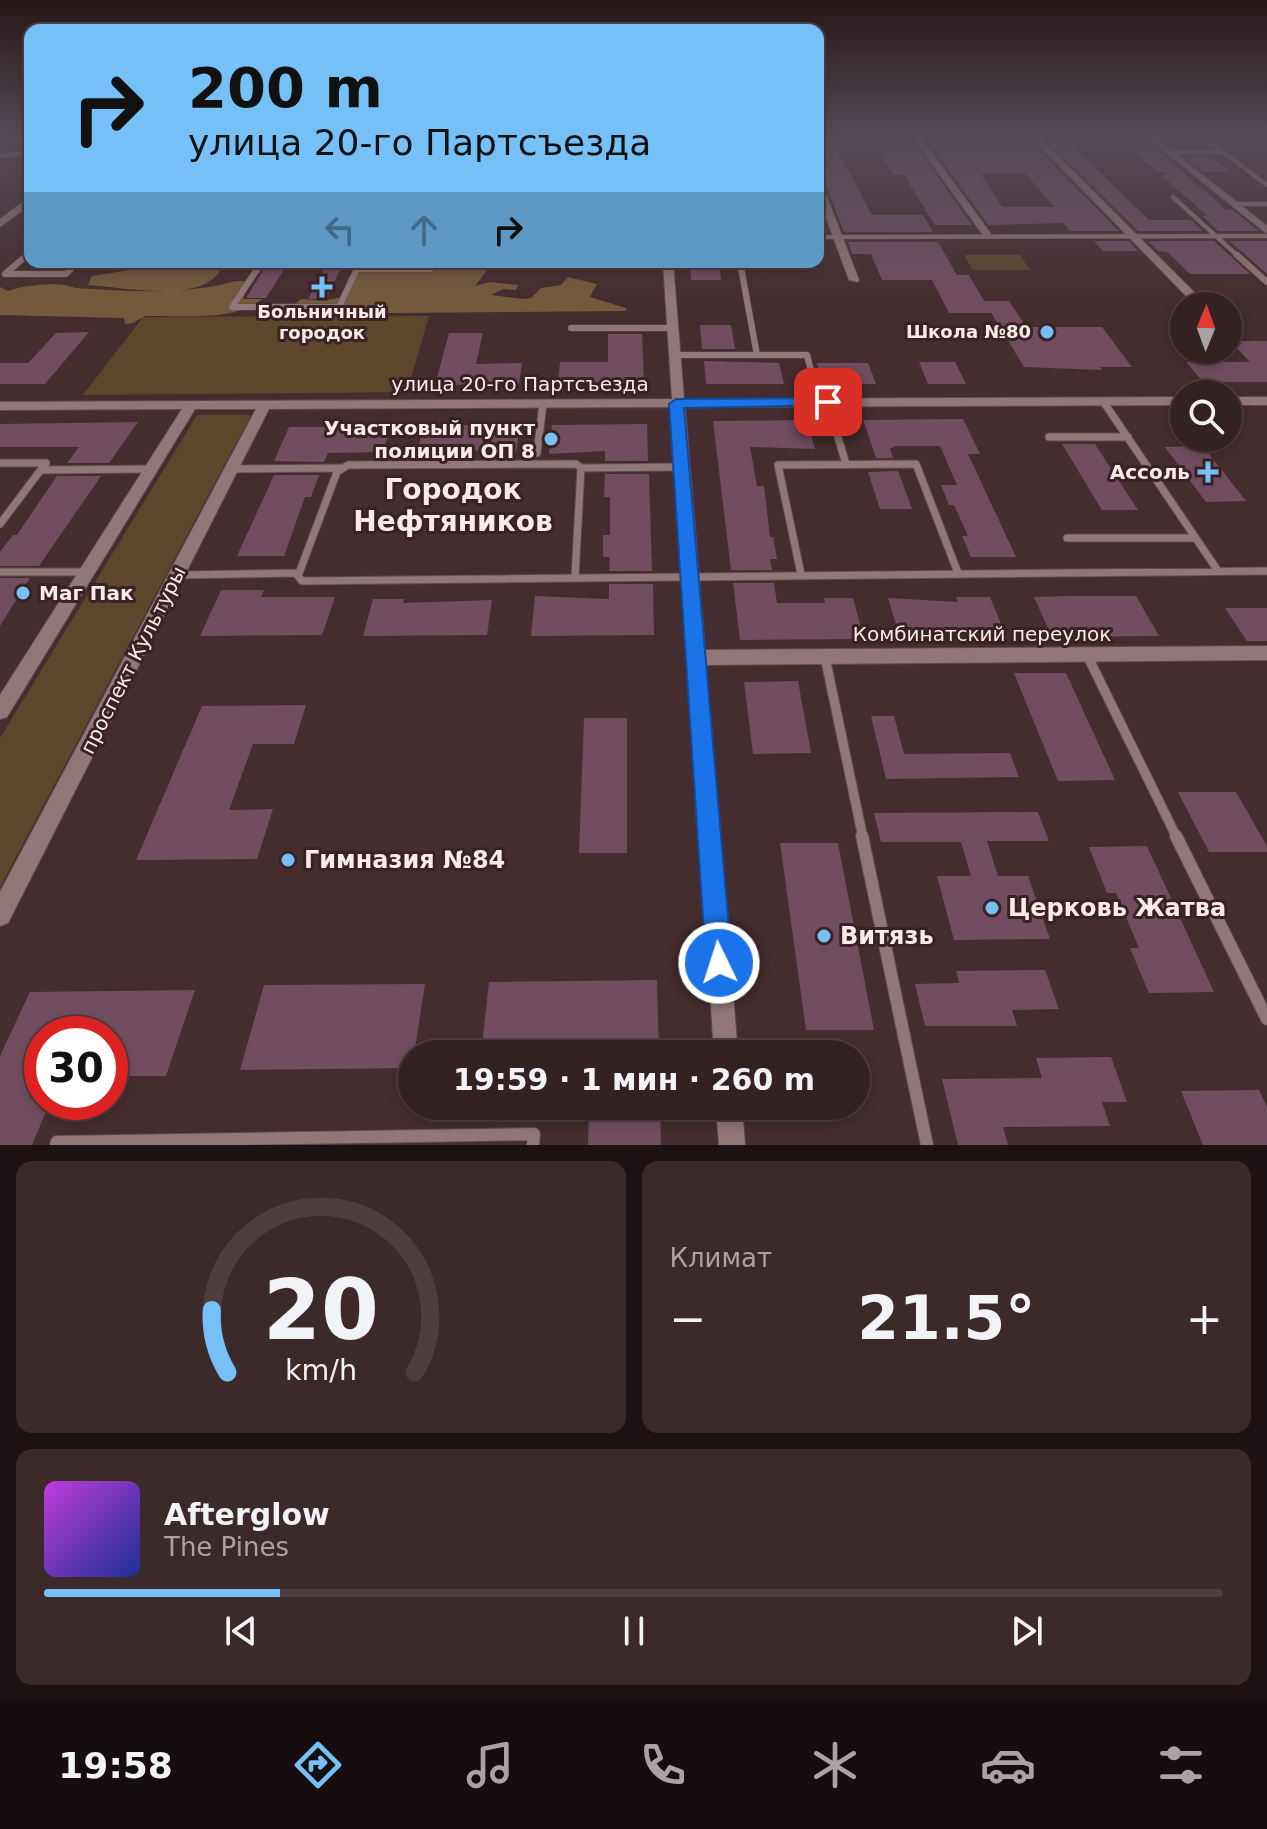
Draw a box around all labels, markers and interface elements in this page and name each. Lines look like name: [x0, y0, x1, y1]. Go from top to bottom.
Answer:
text: 200 m: [188, 55, 383, 120]
icon: right: [56, 56, 160, 160]
text: улица 20-го Партсъезда: [188, 122, 651, 163]
icon: left: [318, 208, 362, 252]
icon: ahead: [402, 208, 446, 252]
icon: right: [486, 208, 530, 252]
marker: Больничный городок: [311, 276, 333, 298]
north arrow: [1170, 292, 1242, 364]
map controls: [1170, 292, 1242, 452]
place label: Больничный городок: [257, 301, 387, 343]
place label: Школа №80: [906, 321, 1031, 342]
marker: Школа №80: [1038, 323, 1056, 341]
pin: [794, 368, 862, 436]
street label: улица 20-го Партсъезда: [391, 372, 649, 396]
icon: arrive: [806, 380, 850, 424]
button: search: [1170, 380, 1242, 452]
place label: Участковый пункт полиции ОП 8: [324, 416, 535, 463]
marker: Участковый пункт полиции ОП 8: [542, 430, 560, 448]
place label: Ассоль: [1110, 460, 1190, 484]
marker: Ассоль: [1197, 461, 1219, 483]
district label: Городок Нефтяников: [353, 473, 553, 538]
street label: проспект Культуры: [75, 562, 191, 758]
place label: Маг Пак: [39, 581, 134, 605]
marker: Маг Пак: [14, 584, 32, 602]
street label: Комбинатский переулок: [853, 622, 1111, 646]
place label: Гимназия №84: [304, 846, 505, 874]
marker: Гимназия №84: [279, 851, 297, 869]
place label: Церковь Жатва: [1008, 894, 1226, 922]
marker: Церковь Жатва: [983, 899, 1001, 917]
position arrow: [677, 921, 761, 1005]
place label: Витязь: [840, 922, 934, 950]
marker: Витязь: [815, 927, 833, 945]
speed limit sign: 30: [24, 1016, 128, 1120]
text: 19:59 · 1 мин · 260 m: [453, 1062, 815, 1097]
text: Климат: [670, 1243, 772, 1273]
text: 20: [263, 1262, 379, 1359]
text: 21.5°: [857, 1283, 1035, 1353]
text: −: [670, 1293, 706, 1344]
text: +: [1186, 1293, 1223, 1344]
text: km/h: [285, 1353, 357, 1387]
text: Afterglow: [164, 1497, 330, 1532]
text: The Pines: [164, 1532, 289, 1562]
icon: previous: [219, 1609, 263, 1653]
icon: pause: [612, 1609, 656, 1653]
icon: next: [1005, 1609, 1049, 1653]
icon: directions: [290, 1737, 346, 1793]
icon: music: [462, 1737, 518, 1793]
icon: phone: [635, 1737, 691, 1793]
icon: climate: [807, 1737, 863, 1793]
icon: car: [980, 1737, 1036, 1793]
icon: filters: [1153, 1737, 1209, 1793]
text: 19:58: [58, 1745, 173, 1786]

